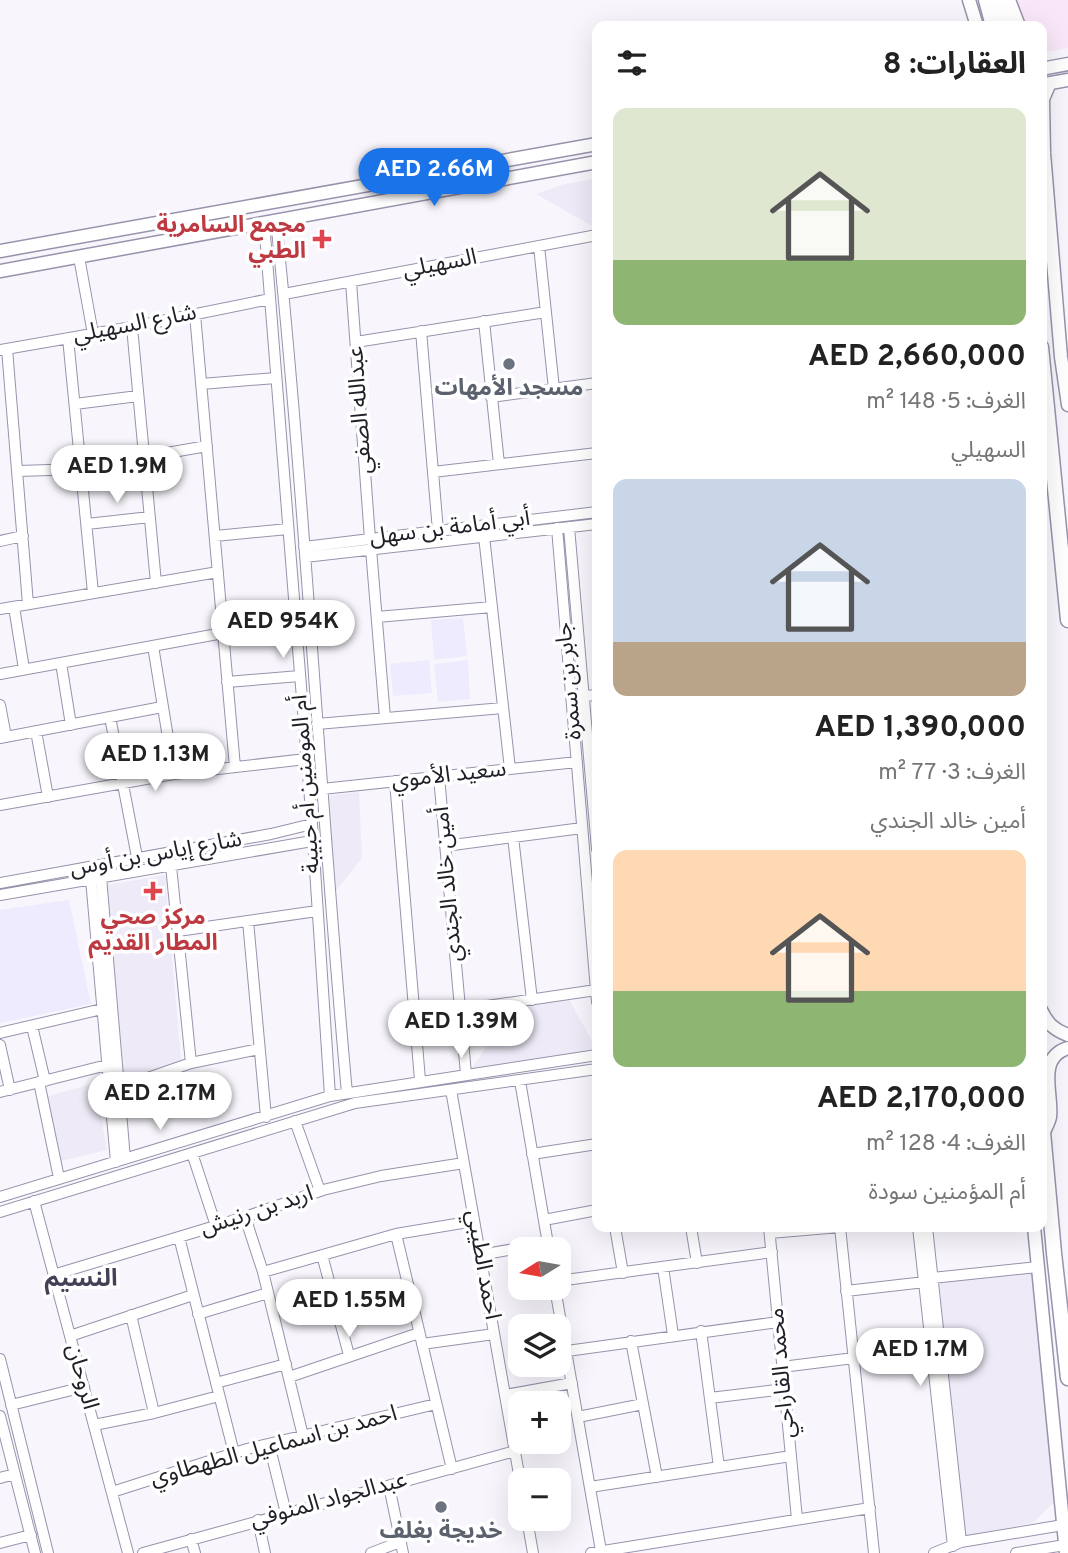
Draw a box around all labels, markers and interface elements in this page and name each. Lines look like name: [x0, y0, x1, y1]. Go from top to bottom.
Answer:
icon: filters: [613, 44, 651, 82]
text: العقارات: 8: [883, 47, 1026, 84]
pin: AED 2.66M: [354, 148, 514, 208]
icon: home: [757, 153, 883, 279]
text: AED 2.66M: [374, 156, 494, 185]
place label: مجمع السامرية الطبي: [156, 212, 306, 268]
marker: مجمع السامرية الطبي: [312, 229, 332, 249]
street label: السهيلي: [400, 244, 480, 287]
street label: شارع السهيلي: [71, 299, 199, 352]
text: AED 2,660,000: [808, 339, 1026, 376]
street label: عبدالله الصفي: [342, 345, 380, 475]
marker: مسجد الأمهات: [501, 356, 517, 372]
place label: مسجد الأمهات: [435, 374, 583, 404]
text: الغرف: 5 · 148 m²: [866, 388, 1026, 417]
text: السهيلي: [951, 437, 1026, 466]
pin: AED 1.9M: [45, 446, 189, 505]
text: AED 1.9M: [67, 453, 167, 482]
street label: أبي أمامة بن سهل: [368, 503, 532, 554]
icon: home: [757, 524, 883, 650]
pin: AED 954K: [211, 600, 355, 660]
text: AED 954K: [227, 608, 339, 637]
street label: جابر بن سمرة: [550, 621, 590, 741]
street label: أم المومنين أم حبيبة: [284, 693, 329, 875]
text: AED 1,390,000: [815, 710, 1026, 747]
pin: AED 1.13M: [75, 734, 235, 793]
text: AED 1.13M: [100, 741, 210, 770]
street label: سعيد الأموي: [390, 756, 508, 797]
text: الغرف: 3 · 77 m²: [878, 759, 1026, 788]
street label: أمين خالد الجندي: [426, 805, 471, 963]
text: أمين خالد الجندي: [870, 808, 1026, 837]
street label: شارع إياس بن أوس: [67, 824, 244, 884]
marker: مركز صحي المطار القديم: [143, 881, 163, 901]
icon: home: [757, 895, 883, 1021]
place label: مركز صحي المطار القديم: [88, 904, 218, 959]
pin: AED 1.39M: [381, 1000, 541, 1060]
text: AED 1.39M: [404, 1008, 518, 1037]
pin: AED 2.17M: [80, 1072, 240, 1132]
text: AED 2.17M: [104, 1080, 216, 1109]
text: AED 2,170,000: [817, 1081, 1026, 1118]
text: الغرف: 4 · 128 m²: [866, 1130, 1026, 1159]
text: أم المؤمنين سودة: [869, 1179, 1026, 1208]
street label: اربد بن رنيش: [197, 1180, 317, 1244]
street label: احمد الطيبي: [458, 1208, 506, 1322]
north arrow: [508, 1237, 570, 1300]
map controls: [508, 1237, 571, 1531]
district label: النسيم: [44, 1265, 118, 1295]
pin: AED 1.55M: [269, 1280, 429, 1339]
text: AED 1.55M: [292, 1287, 406, 1316]
street label: محمد القاراحي: [763, 1306, 803, 1440]
button: layers: [508, 1314, 571, 1377]
pin: AED 1.7M: [848, 1328, 992, 1388]
text: AED 1.7M: [872, 1336, 968, 1365]
street label: الروحان: [58, 1341, 104, 1413]
button: +: [508, 1391, 571, 1454]
street label: احمد بن اسماعيل الطهطاوي: [147, 1400, 401, 1494]
street label: عبدالجواد المنوفي: [247, 1466, 411, 1536]
button: −: [508, 1468, 571, 1531]
marker: خديجة بغلف: [433, 1499, 449, 1515]
place label: خديجة بغلف: [380, 1518, 502, 1547]

